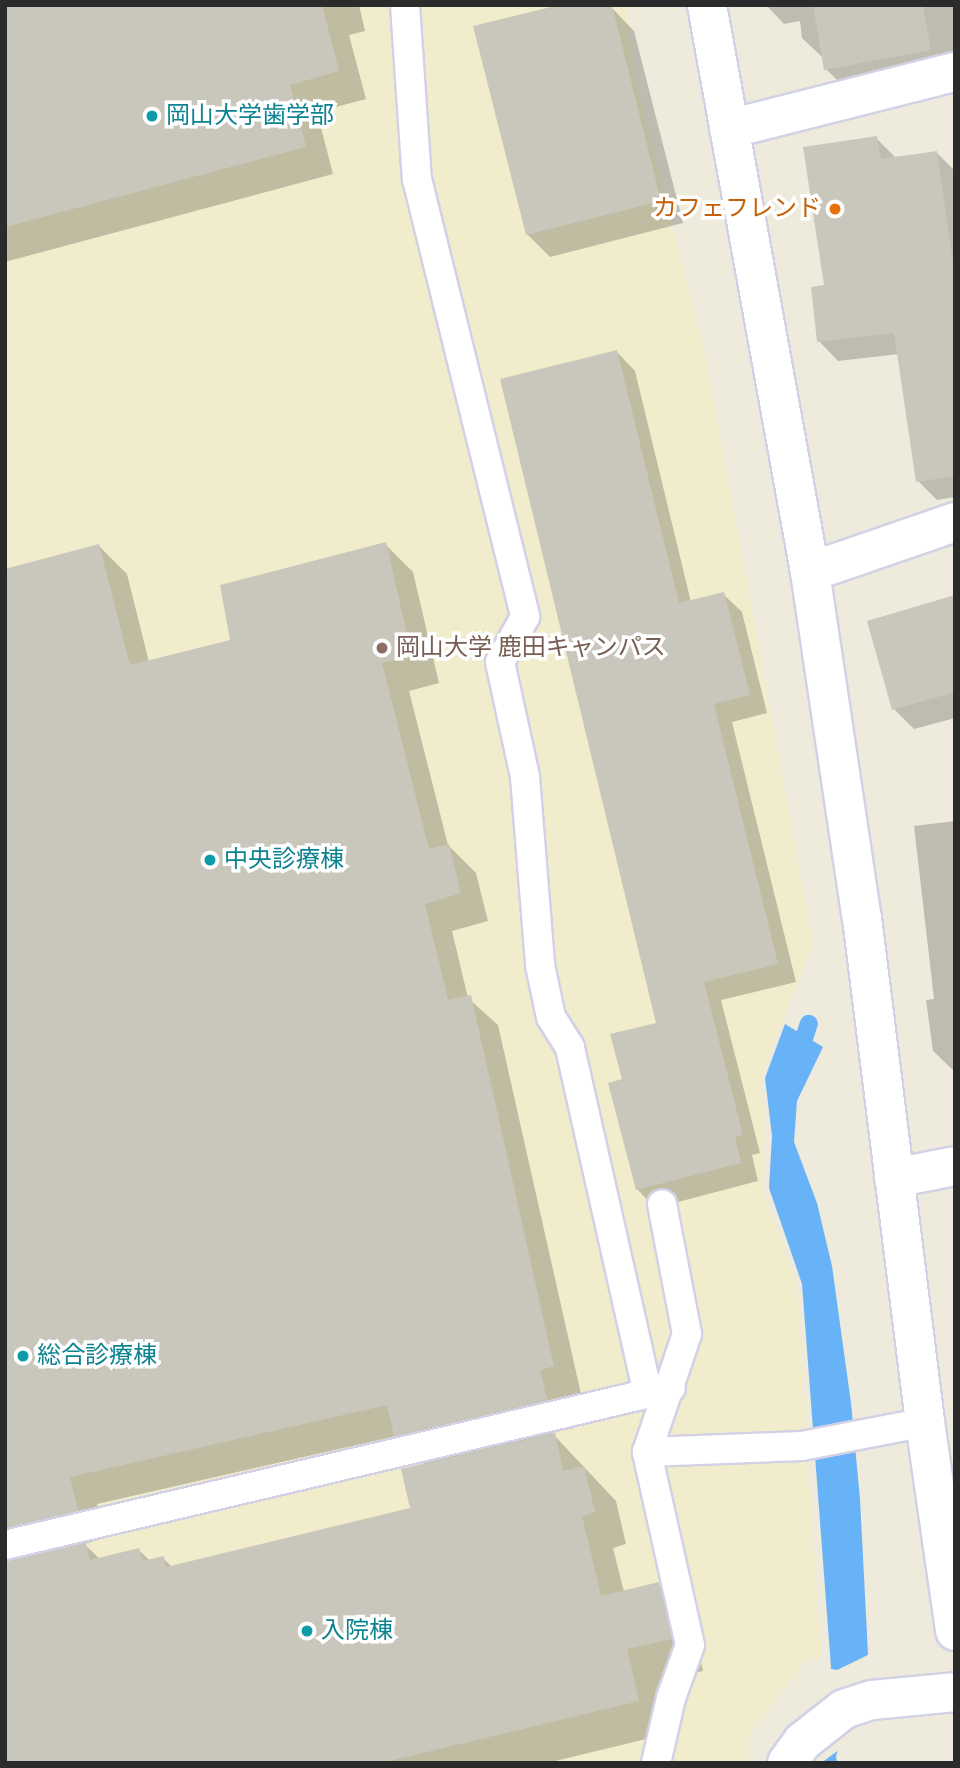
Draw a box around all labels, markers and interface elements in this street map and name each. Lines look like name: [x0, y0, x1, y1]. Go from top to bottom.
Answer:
place label: 岡山大学歯学部: [166, 102, 334, 130]
marker: 岡山大学歯学部: [144, 108, 160, 124]
place label: カフェフレンド: [653, 195, 821, 223]
marker: カフェフレンド: [827, 201, 843, 217]
place label: 岡山大学 鹿田キャンパス: [396, 634, 666, 662]
marker: 岡山大学 鹿田キャンパス: [374, 640, 390, 656]
place label: 中央診療棟: [224, 846, 344, 874]
marker: 中央診療棟: [202, 852, 218, 868]
place label: 総合診療棟: [37, 1342, 157, 1370]
marker: 総合診療棟: [15, 1348, 31, 1364]
place label: 入院棟: [321, 1617, 393, 1645]
marker: 入院棟: [299, 1623, 315, 1639]

